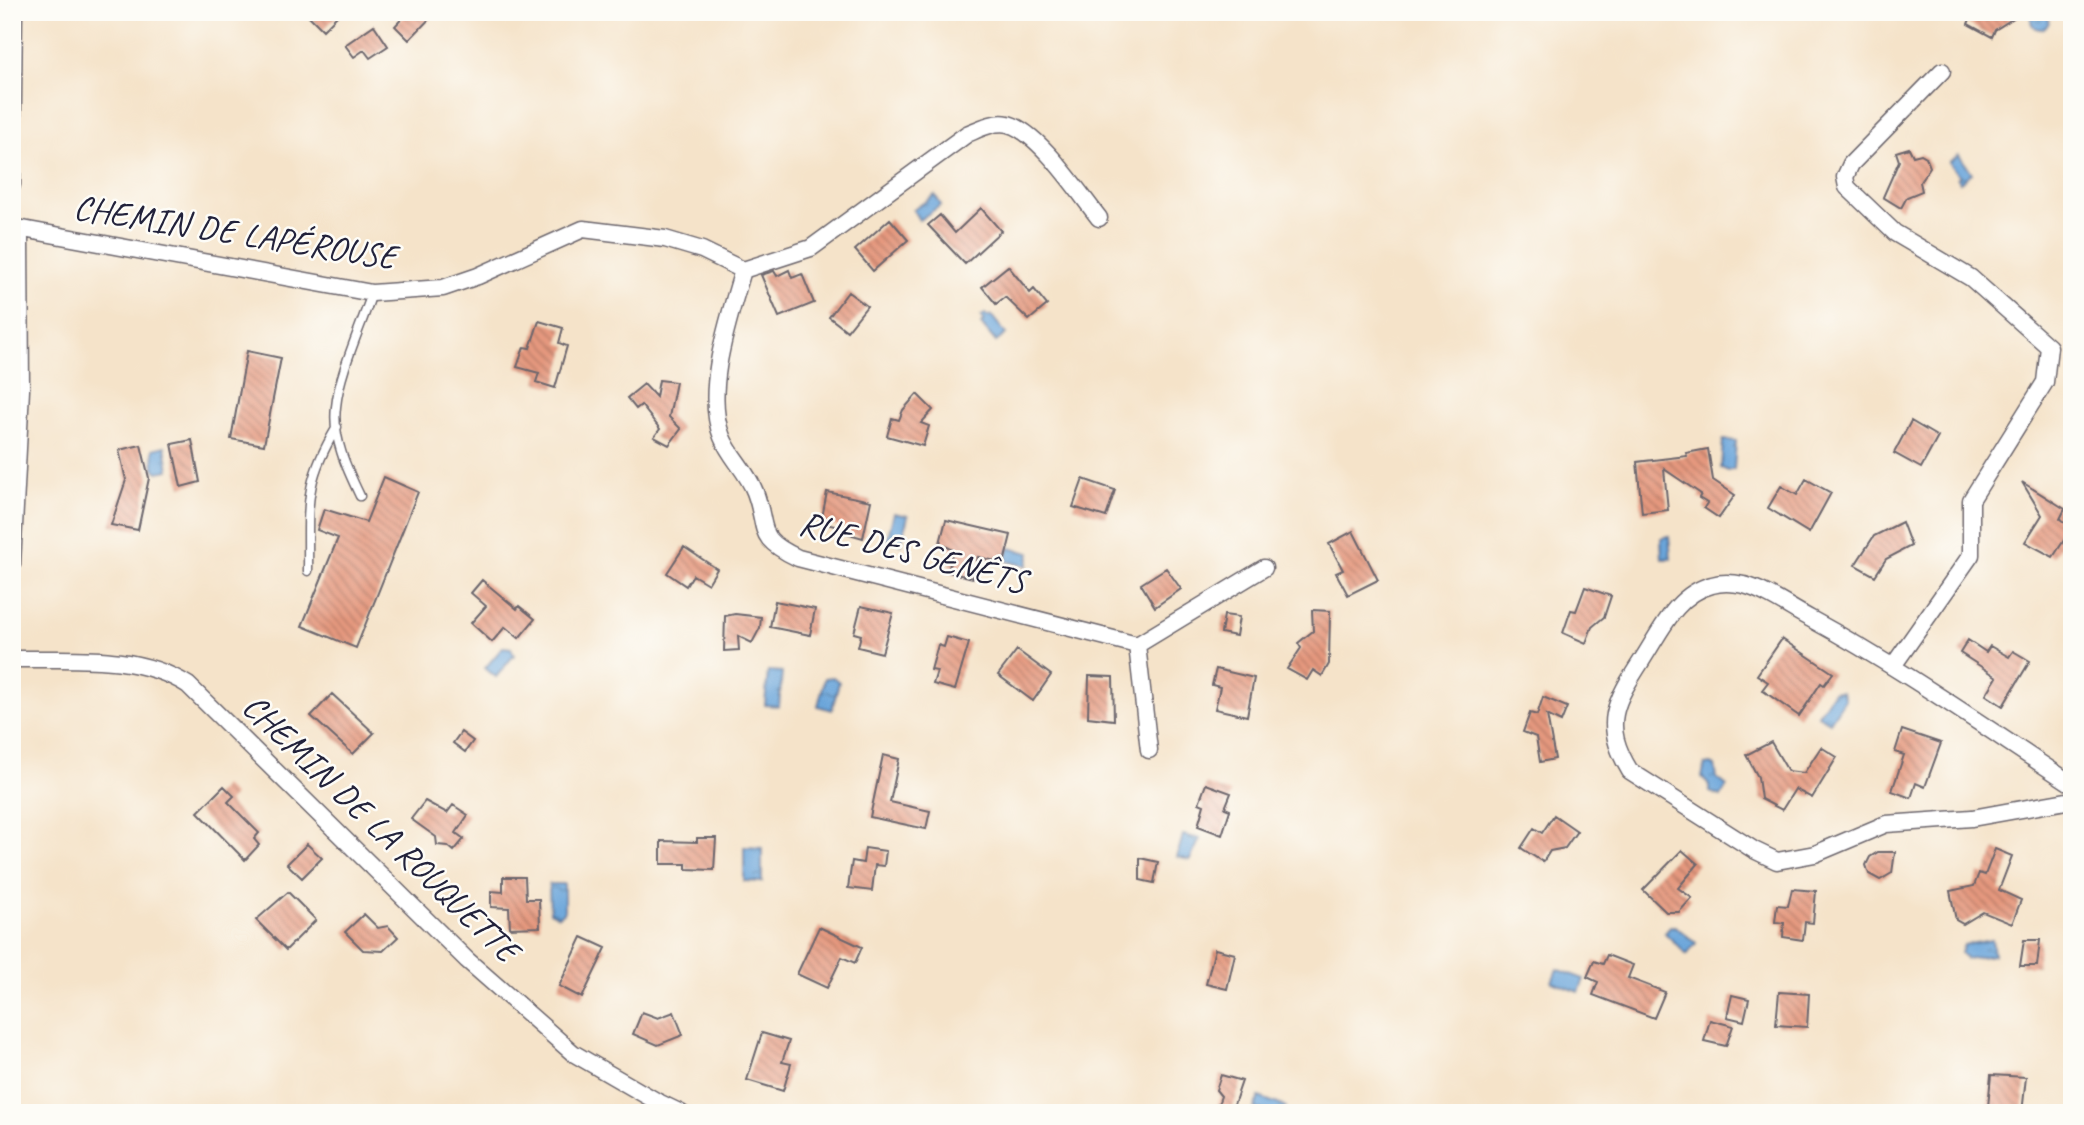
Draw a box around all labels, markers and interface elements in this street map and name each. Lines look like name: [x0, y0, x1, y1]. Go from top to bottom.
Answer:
street label: CHEMIN DE LAPÉROUSE: [71, 184, 404, 280]
street label: RUE DES GENÊTS: [795, 500, 1035, 605]
street label: CHEMIN DE LA ROUQUETTE: [233, 684, 532, 975]

